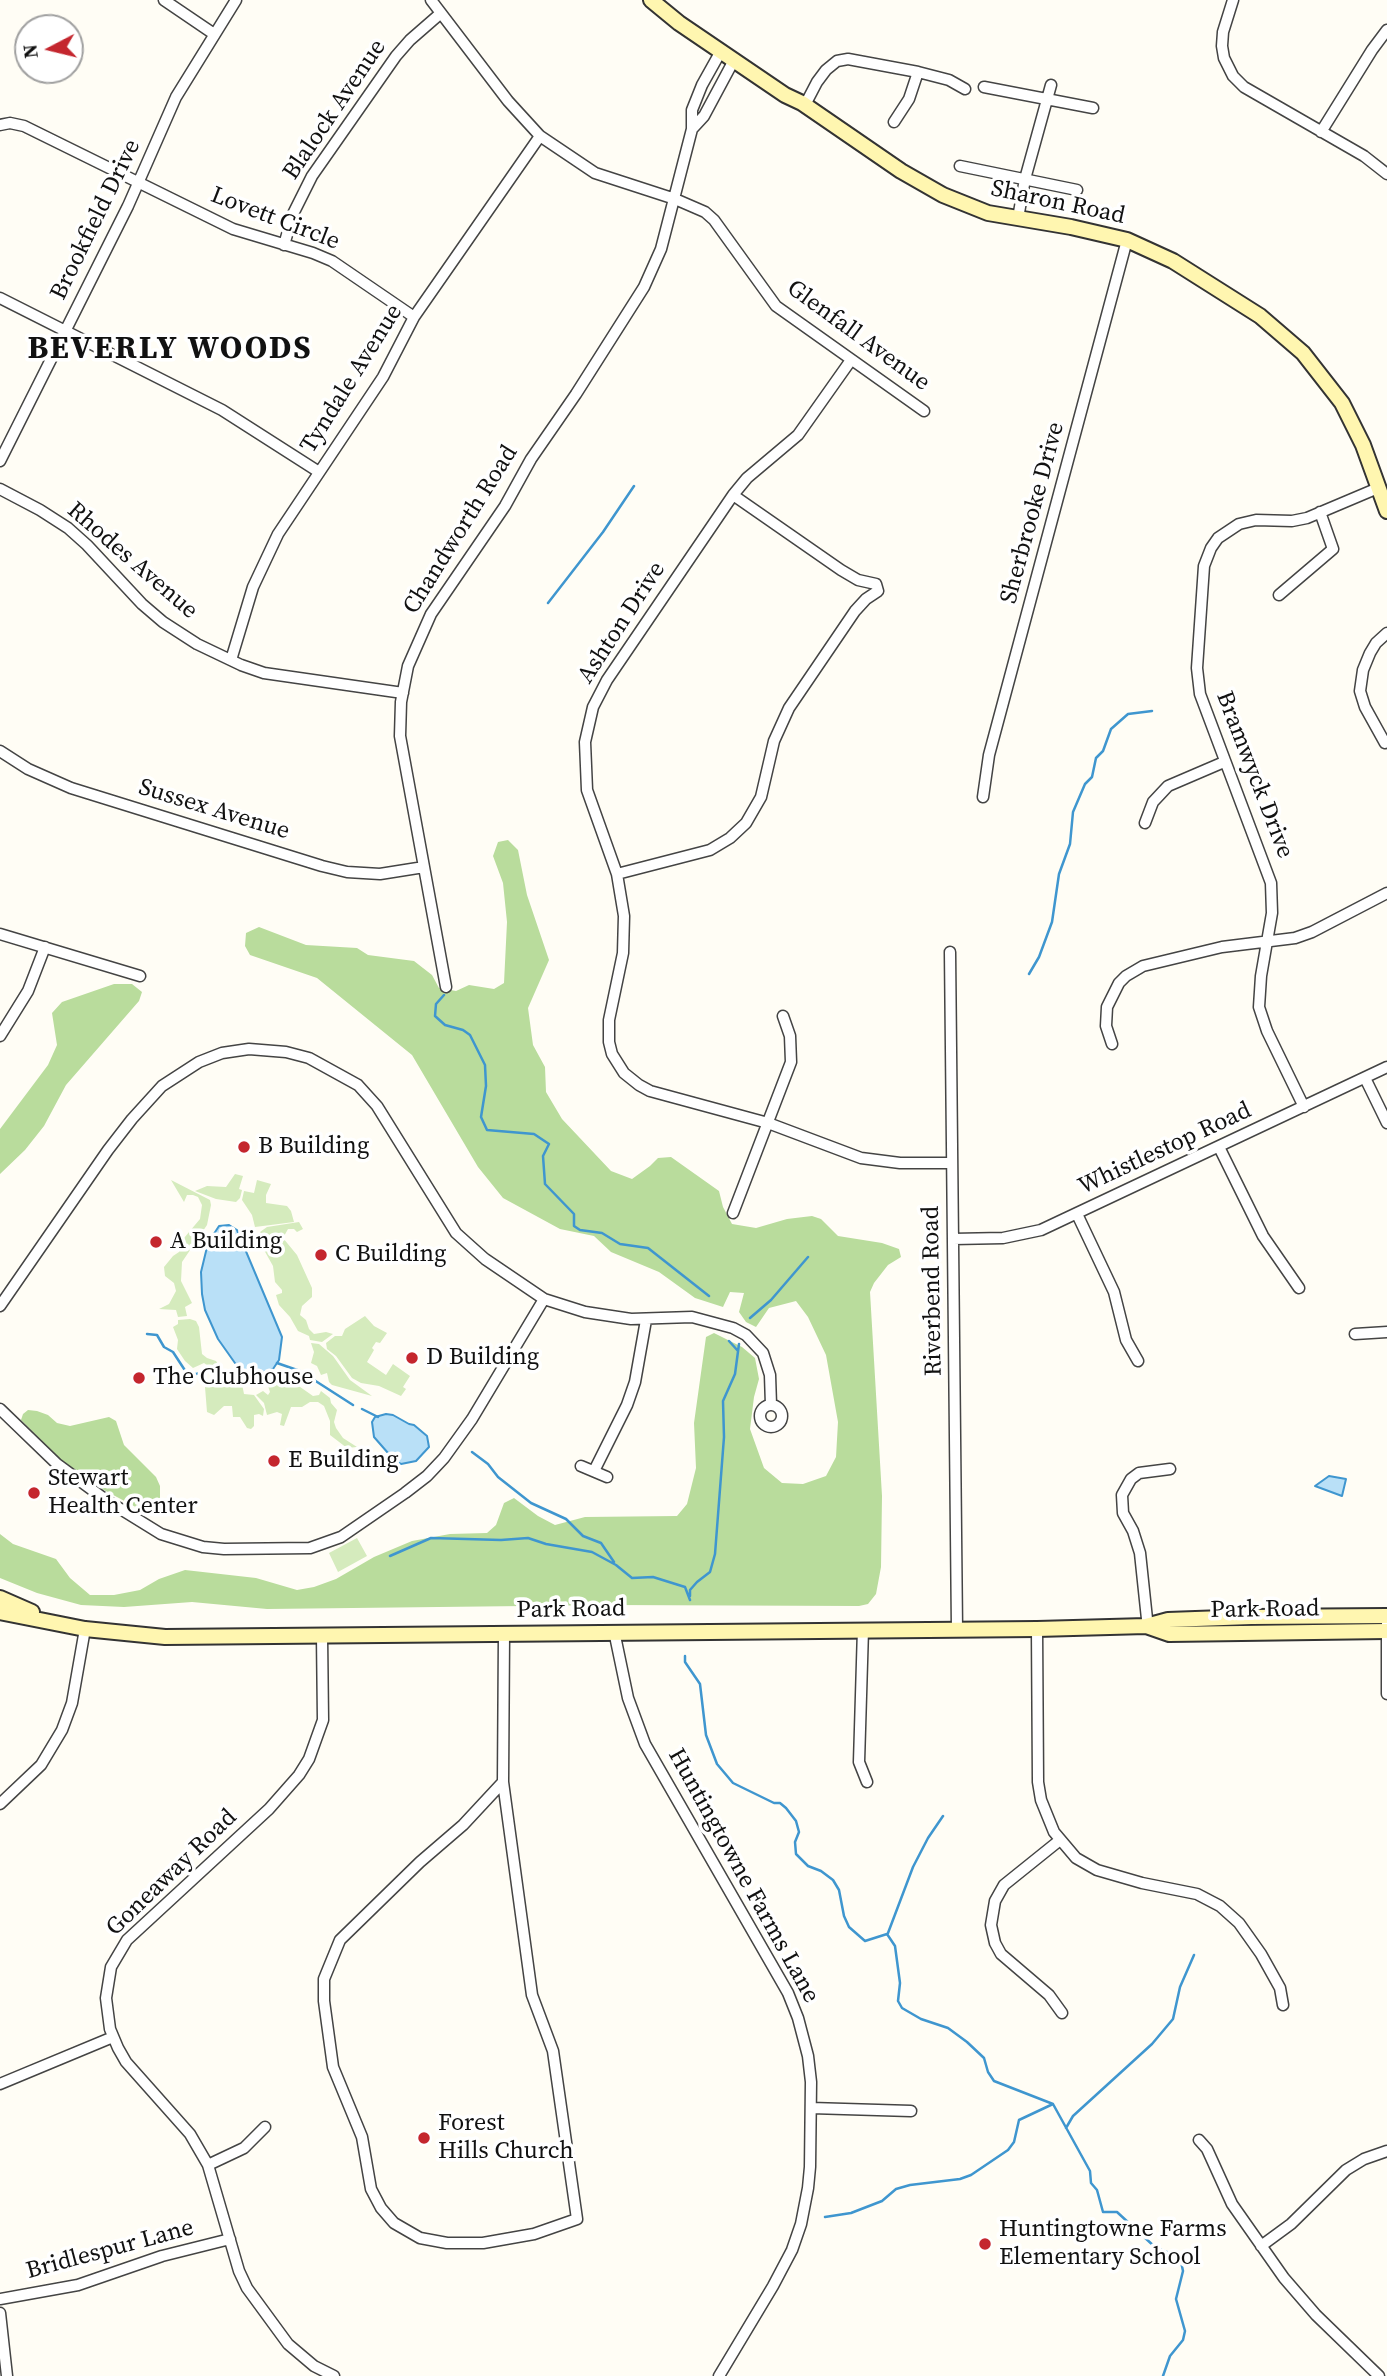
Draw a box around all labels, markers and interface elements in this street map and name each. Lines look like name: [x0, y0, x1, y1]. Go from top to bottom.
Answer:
north arrow: [14, 14, 84, 84]
street label: Blalock Avenue: [277, 34, 393, 186]
text: N: [16, 43, 44, 60]
street label: Brookfield Drive: [45, 135, 147, 305]
street label: Sharon Road: [988, 175, 1128, 231]
street label: Lovett Circle: [206, 181, 344, 257]
street label: Glenfall Avenue: [781, 274, 935, 398]
street label: Tyndale Avenue: [295, 299, 409, 459]
district label: BEVERLY WOODS: [29, 331, 311, 369]
street label: Sherbrooke Drive: [995, 419, 1071, 607]
street label: Chandworth Road: [398, 440, 524, 620]
street label: Rhodes Avenue: [61, 496, 203, 626]
street label: Ashton Drive: [572, 557, 672, 689]
street label: Bramwyck Drive: [1209, 688, 1299, 862]
street label: Sussex Avenue: [135, 773, 293, 847]
street label: Whistlestop Road: [1074, 1096, 1256, 1202]
place label: B Building: [258, 1133, 369, 1161]
marker: B Building: [236, 1139, 252, 1155]
street label: Riverbend Road: [917, 1206, 949, 1376]
place label: A Building: [170, 1228, 282, 1256]
marker: A Building: [148, 1234, 164, 1250]
place label: C Building: [335, 1241, 446, 1269]
marker: C Building: [313, 1247, 329, 1263]
place label: D Building: [426, 1344, 539, 1372]
marker: D Building: [404, 1350, 420, 1366]
place label: The Clubhouse: [153, 1364, 313, 1392]
marker: The Clubhouse: [131, 1370, 147, 1386]
place label: E Building: [288, 1447, 399, 1475]
marker: E Building: [266, 1453, 282, 1469]
place label: Stewart Health Center: [48, 1465, 198, 1521]
marker: Stewart Health Center: [26, 1485, 42, 1501]
street label: Park Road: [516, 1595, 626, 1625]
street label: Park Road: [1210, 1595, 1320, 1625]
street label: Huntingtowne Farms Lane: [661, 1744, 825, 2008]
street label: Goneaway Road: [101, 1804, 243, 1942]
place label: Forest Hills Church: [438, 2110, 574, 2166]
marker: Forest Hills Church: [416, 2130, 432, 2146]
street label: Bridlespur Lane: [23, 2214, 197, 2286]
place label: Huntingtowne Farms Elementary School: [999, 2216, 1227, 2272]
marker: Huntingtowne Farms Elementary School: [977, 2236, 993, 2252]

